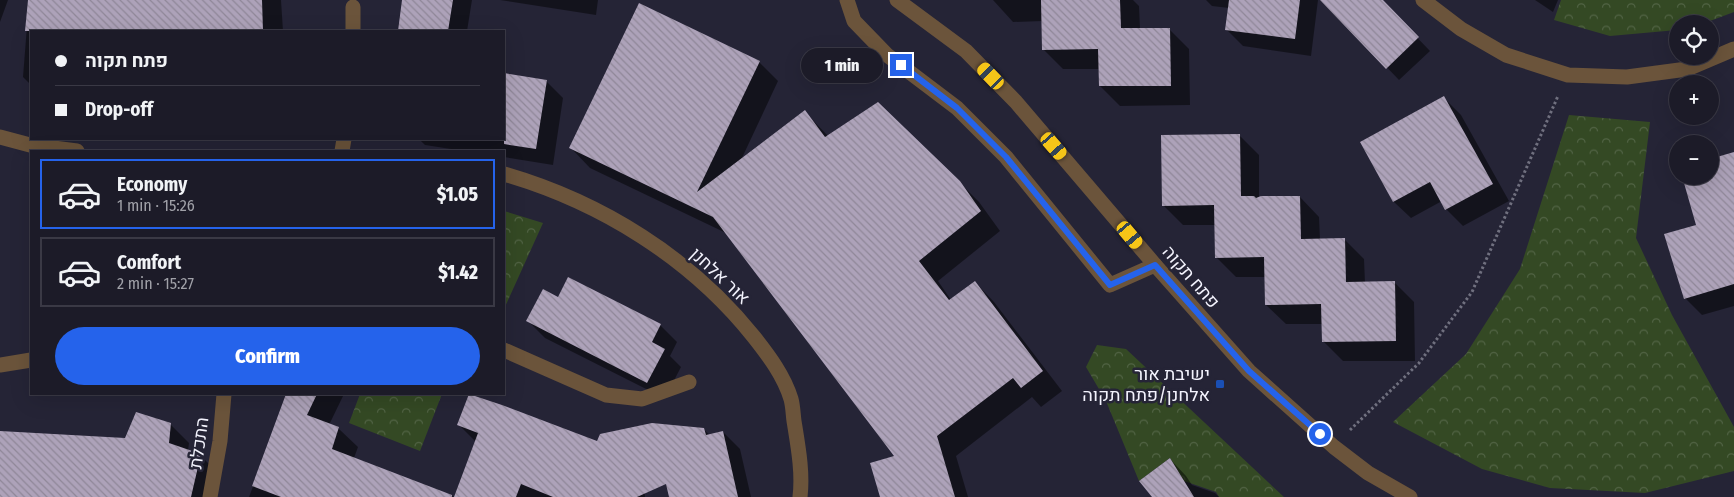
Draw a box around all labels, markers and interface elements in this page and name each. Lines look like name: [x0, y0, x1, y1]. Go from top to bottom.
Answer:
map controls: [1669, 15, 1719, 185]
button: locate: [1669, 15, 1719, 65]
callout: 1 min: [801, 48, 884, 82]
text: פתח תקוה: [85, 49, 168, 72]
route end: [890, 54, 912, 76]
text: 1 min: [825, 56, 859, 75]
car: [975, 60, 1006, 92]
button: +: [1669, 75, 1719, 125]
text: Drop-off: [85, 98, 153, 121]
car: [1038, 130, 1069, 162]
button: −: [1669, 135, 1719, 185]
icon: car: [57, 172, 102, 217]
text: Economy: [117, 173, 187, 196]
text: $1.05: [437, 183, 478, 206]
text: 1 min · 15:26: [117, 196, 195, 215]
car: [1114, 219, 1145, 251]
street label: פתח תקוה: [1158, 241, 1224, 313]
street label: אור אלחנן: [686, 243, 754, 309]
icon: car: [57, 250, 102, 295]
text: Comfort: [117, 251, 181, 274]
text: $1.42: [438, 261, 478, 284]
text: 2 min · 15:27: [117, 274, 194, 293]
button: Confirm: [55, 327, 480, 385]
place label: ישיבת אור אלחנן/פתח תקוה: [1082, 363, 1210, 406]
marker: ישיבת אור אלחנן/פתח תקוה: [1214, 378, 1226, 390]
street label: התכלת: [184, 416, 214, 470]
route start: [1309, 423, 1331, 445]

